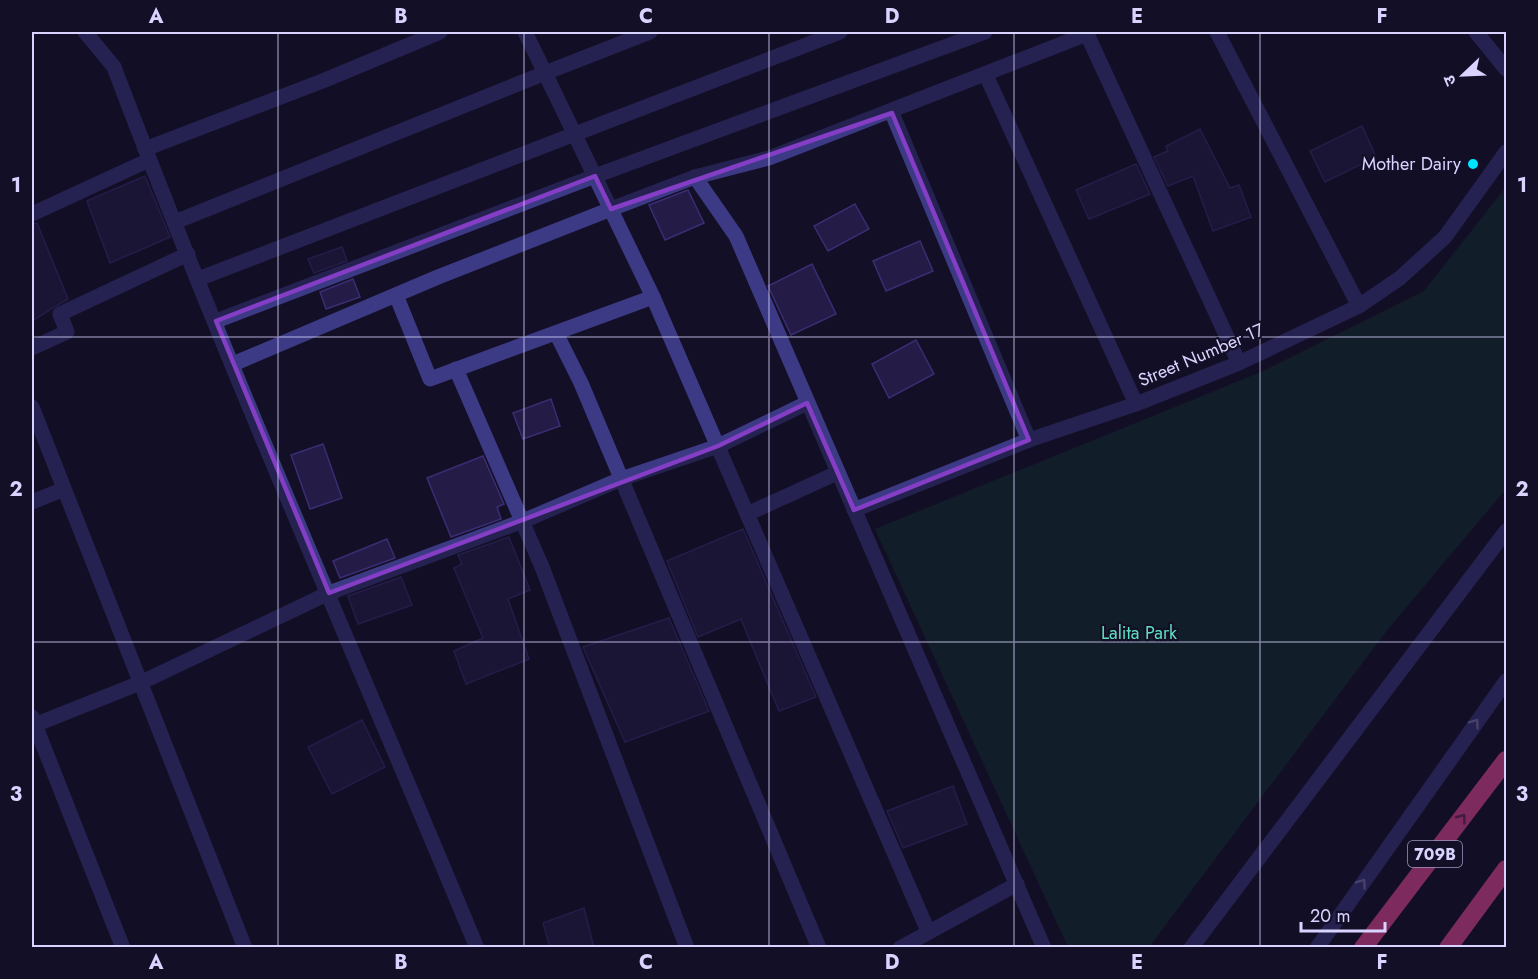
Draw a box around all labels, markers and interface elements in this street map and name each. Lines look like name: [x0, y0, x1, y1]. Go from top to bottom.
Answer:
text: A: [148, 2, 164, 31]
text: B: [394, 2, 408, 31]
text: C: [639, 2, 653, 31]
text: D: [885, 2, 899, 31]
text: E: [1131, 2, 1143, 31]
text: F: [1376, 2, 1388, 31]
north arrow: [1433, 45, 1493, 105]
text: उ: [1437, 71, 1462, 89]
place label: Mother Dairy: [1362, 151, 1461, 177]
marker: Mother Dairy: [1466, 157, 1480, 171]
text: 1: [11, 171, 21, 200]
text: 1: [1517, 171, 1527, 200]
street label: Street Number 17: [1134, 317, 1268, 393]
text: 2: [9, 475, 23, 504]
text: 2: [1515, 475, 1529, 504]
park label: Lalita Park: [1101, 620, 1177, 646]
one-way arrow: [1468, 719, 1479, 730]
text: 3: [10, 780, 22, 809]
text: 3: [1516, 780, 1528, 809]
one-way arrow: [1455, 813, 1466, 824]
road number: 709B: [1408, 841, 1462, 867]
one-way arrow: [1355, 878, 1366, 889]
scale bar: [1301, 895, 1385, 933]
text: 20 m: [1310, 903, 1350, 929]
text: A: [148, 948, 164, 977]
text: B: [394, 948, 408, 977]
text: C: [639, 948, 653, 977]
text: D: [885, 948, 899, 977]
text: E: [1131, 948, 1143, 977]
text: F: [1376, 948, 1388, 977]

